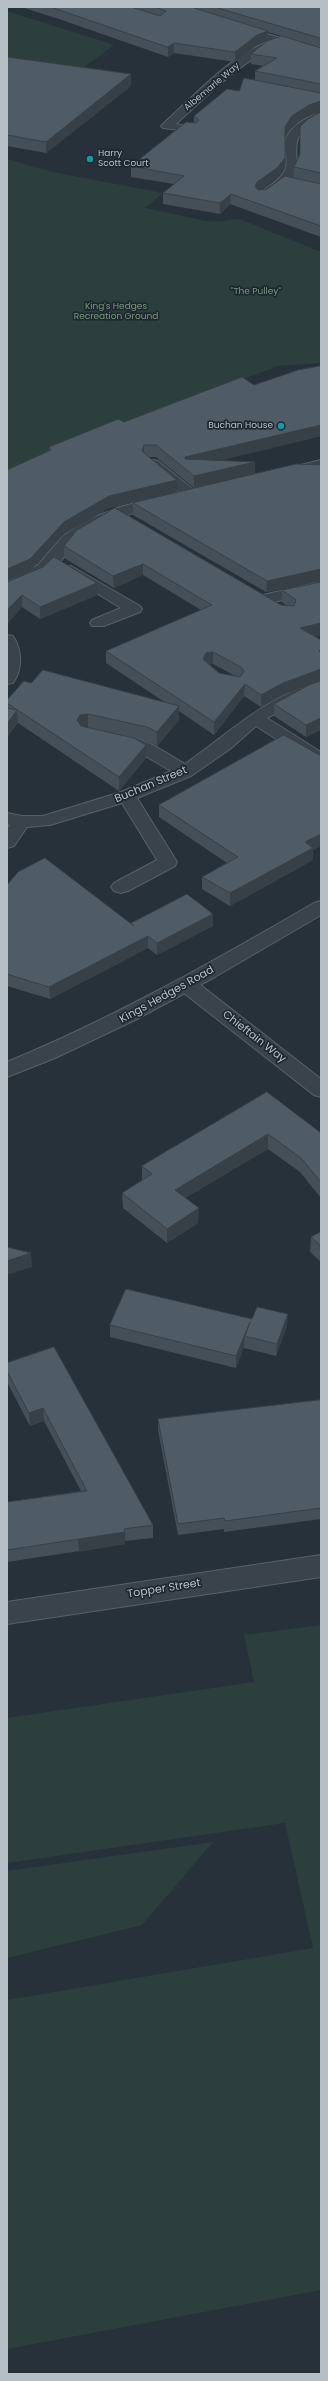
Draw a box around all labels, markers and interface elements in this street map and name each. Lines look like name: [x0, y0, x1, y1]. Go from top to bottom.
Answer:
street label: Albemarle Way: [182, 61, 242, 113]
place label: Harry Scott Court: [98, 149, 149, 170]
marker: Harry Scott Court: [85, 154, 95, 164]
park label: "The Pulley": [231, 287, 281, 297]
park label: King's Hedges Recreation Ground: [74, 302, 158, 323]
place label: Buchan House: [208, 421, 273, 431]
marker: Buchan House: [276, 421, 286, 431]
street label: Buchan Street: [113, 764, 189, 806]
street label: Kings Hedges Road: [118, 964, 216, 1026]
street label: Chieftain Way: [220, 1008, 288, 1066]
street label: Topper Street: [126, 1577, 202, 1601]

